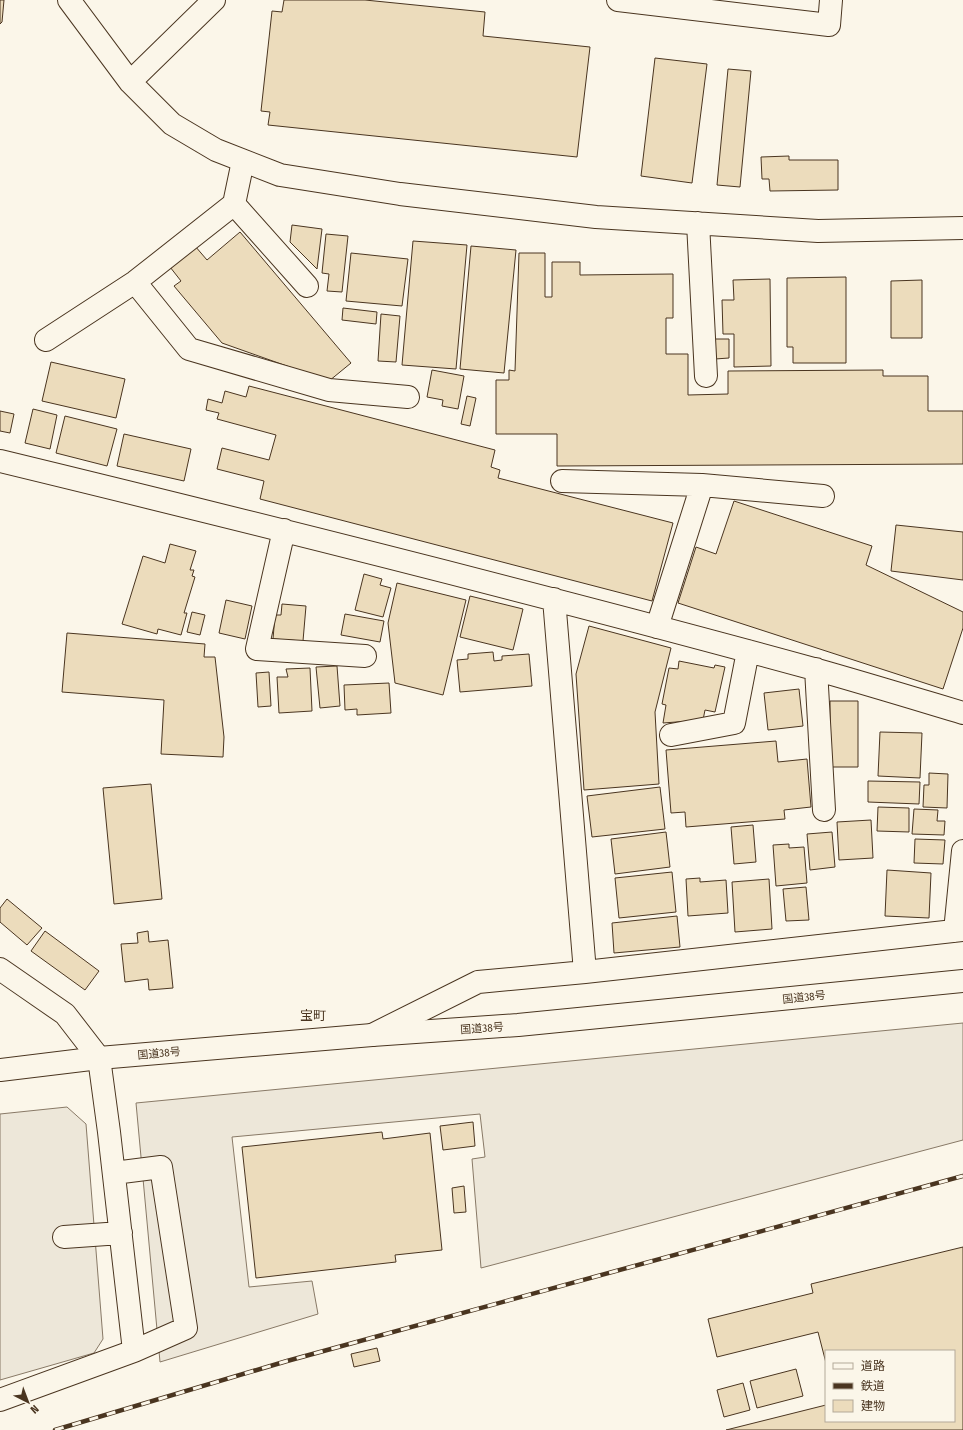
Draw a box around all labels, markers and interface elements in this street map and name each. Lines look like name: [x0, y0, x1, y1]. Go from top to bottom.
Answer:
street label: 国道38号: [782, 989, 826, 1006]
district label: 宝町: [300, 1008, 326, 1023]
street label: 国道38号: [460, 1020, 504, 1036]
street label: 国道38号: [137, 1045, 181, 1062]
legend: [825, 1350, 955, 1422]
text: 道路: [861, 1359, 885, 1373]
text: 鉄道: [861, 1379, 885, 1393]
north arrow: [8, 1382, 48, 1422]
text: 建物: [861, 1399, 885, 1413]
text: N: [28, 1402, 41, 1416]

